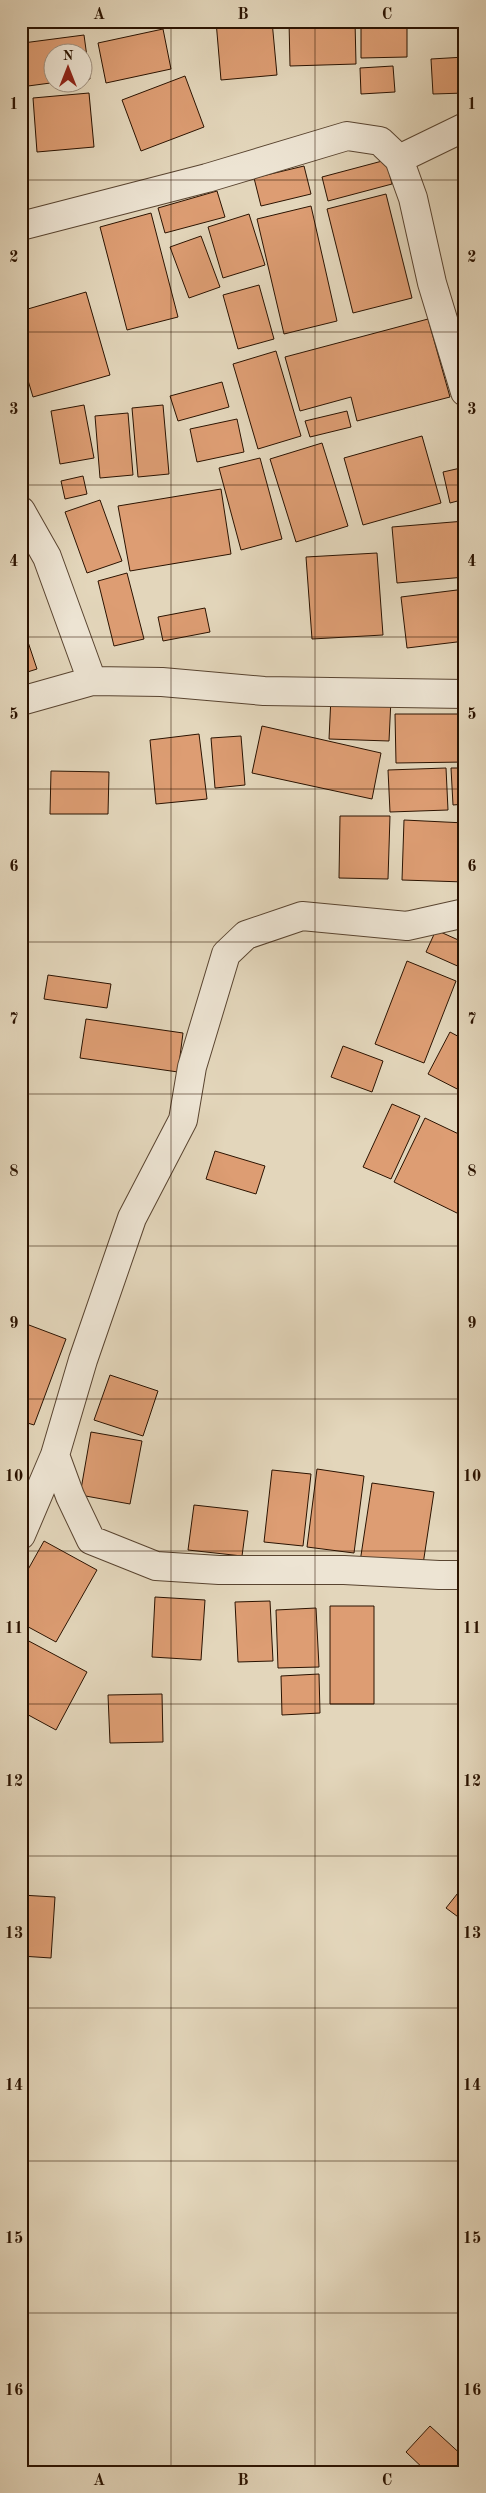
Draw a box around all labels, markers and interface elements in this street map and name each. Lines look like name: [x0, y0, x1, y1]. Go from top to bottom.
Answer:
text: A: [93, 7, 105, 23]
text: B: [237, 7, 249, 23]
text: C: [382, 7, 392, 23]
north arrow: [42, 42, 92, 92]
text: N: [63, 49, 74, 63]
text: 1: [9, 97, 19, 113]
text: 1: [467, 97, 477, 113]
text: 2: [9, 250, 19, 266]
text: 2: [467, 250, 477, 266]
text: 3: [9, 402, 19, 418]
text: 3: [467, 402, 477, 418]
text: 4: [9, 554, 19, 570]
text: 4: [467, 554, 477, 570]
text: 5: [9, 707, 19, 723]
text: 5: [467, 707, 477, 723]
text: 6: [9, 859, 19, 875]
text: 6: [467, 859, 477, 875]
text: 7: [9, 1012, 19, 1028]
text: 7: [467, 1012, 477, 1028]
text: 8: [9, 1164, 19, 1180]
text: 8: [467, 1164, 477, 1180]
text: 9: [9, 1316, 19, 1332]
text: 9: [467, 1316, 477, 1332]
text: 10: [5, 1469, 23, 1485]
text: 10: [463, 1469, 481, 1485]
text: 11: [5, 1621, 23, 1637]
text: 11: [463, 1621, 481, 1637]
text: 12: [5, 1774, 23, 1790]
text: 12: [463, 1774, 481, 1790]
text: 13: [5, 1926, 23, 1942]
text: 13: [463, 1926, 481, 1942]
text: 14: [5, 2078, 23, 2094]
text: 14: [463, 2078, 481, 2094]
text: 15: [5, 2231, 23, 2247]
text: 15: [463, 2231, 481, 2247]
text: 16: [5, 2383, 23, 2399]
text: 16: [463, 2383, 481, 2399]
text: A: [93, 2473, 105, 2489]
text: B: [237, 2473, 249, 2489]
text: C: [382, 2473, 392, 2489]

